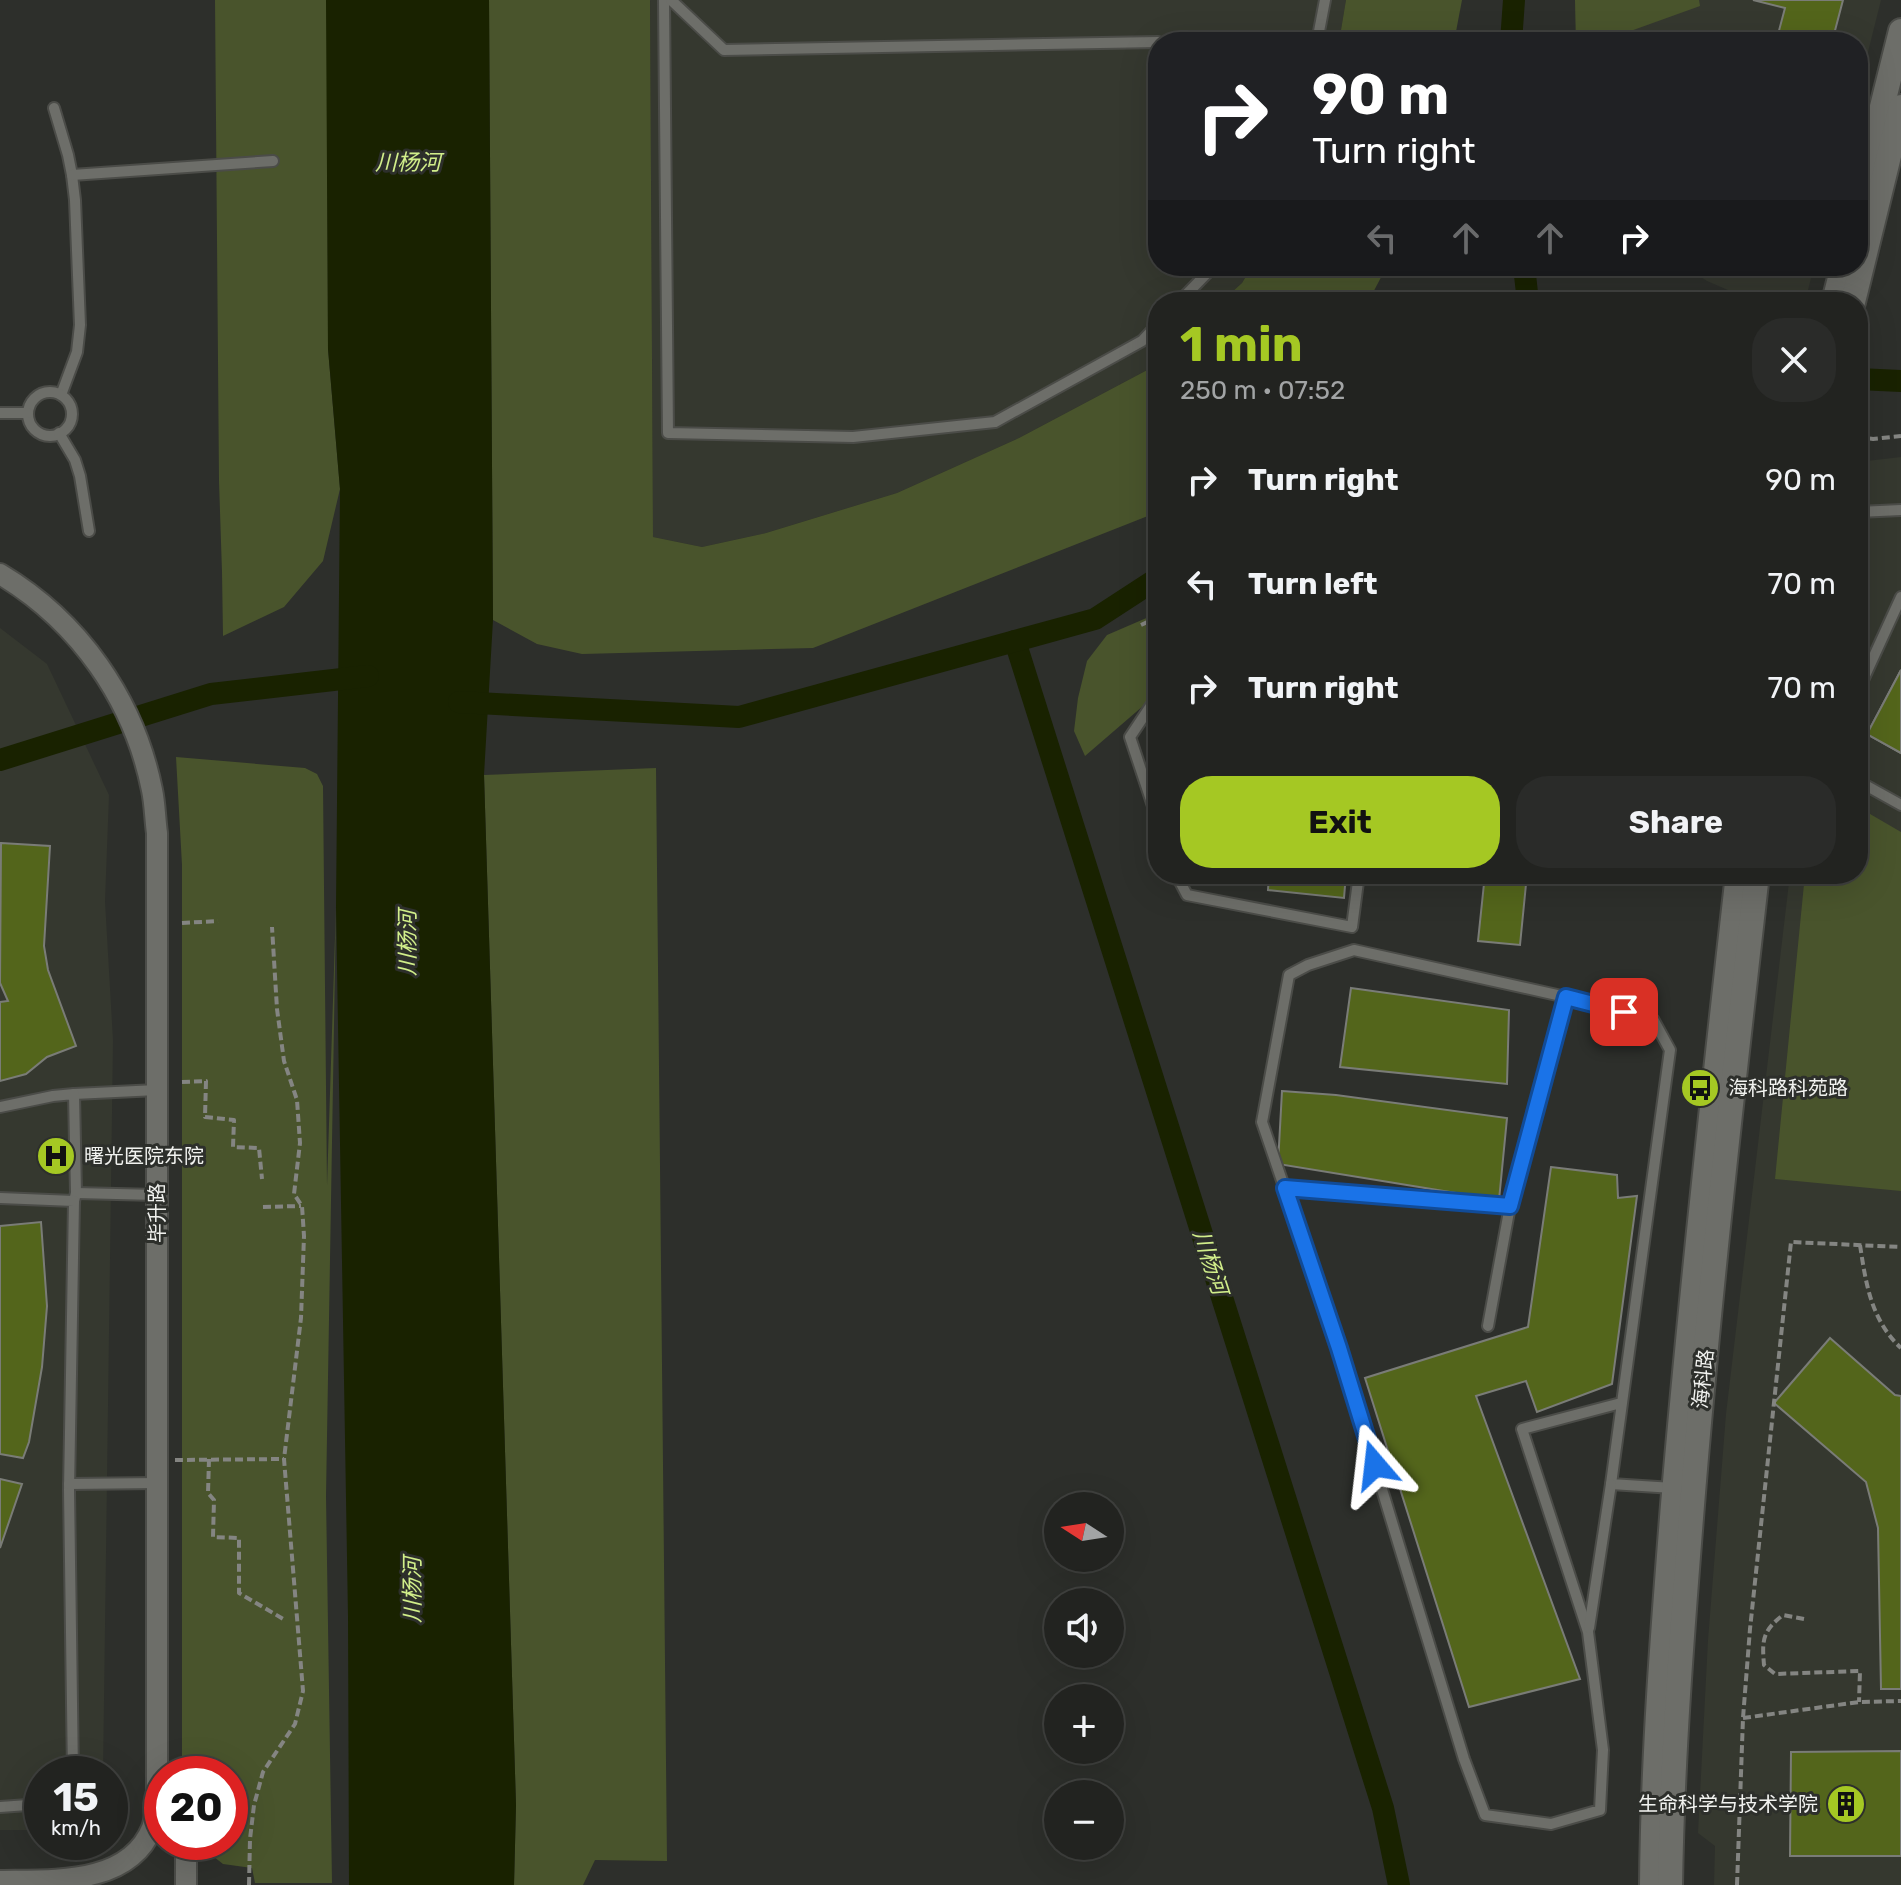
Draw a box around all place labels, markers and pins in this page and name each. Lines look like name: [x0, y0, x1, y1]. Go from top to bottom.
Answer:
pin: [1590, 978, 1658, 1046]
bus stop icon: 海科路科苑路: [1679, 1067, 1721, 1109]
place label: 海科路科苑路: [1728, 1076, 1848, 1100]
hospital icon: 曙光医院东院: [35, 1135, 77, 1177]
place label: 曙光医院东院: [84, 1144, 204, 1168]
building icon: 生命科学与技术学院: [1825, 1783, 1867, 1825]
place label: 生命科学与技术学院: [1638, 1792, 1818, 1816]

